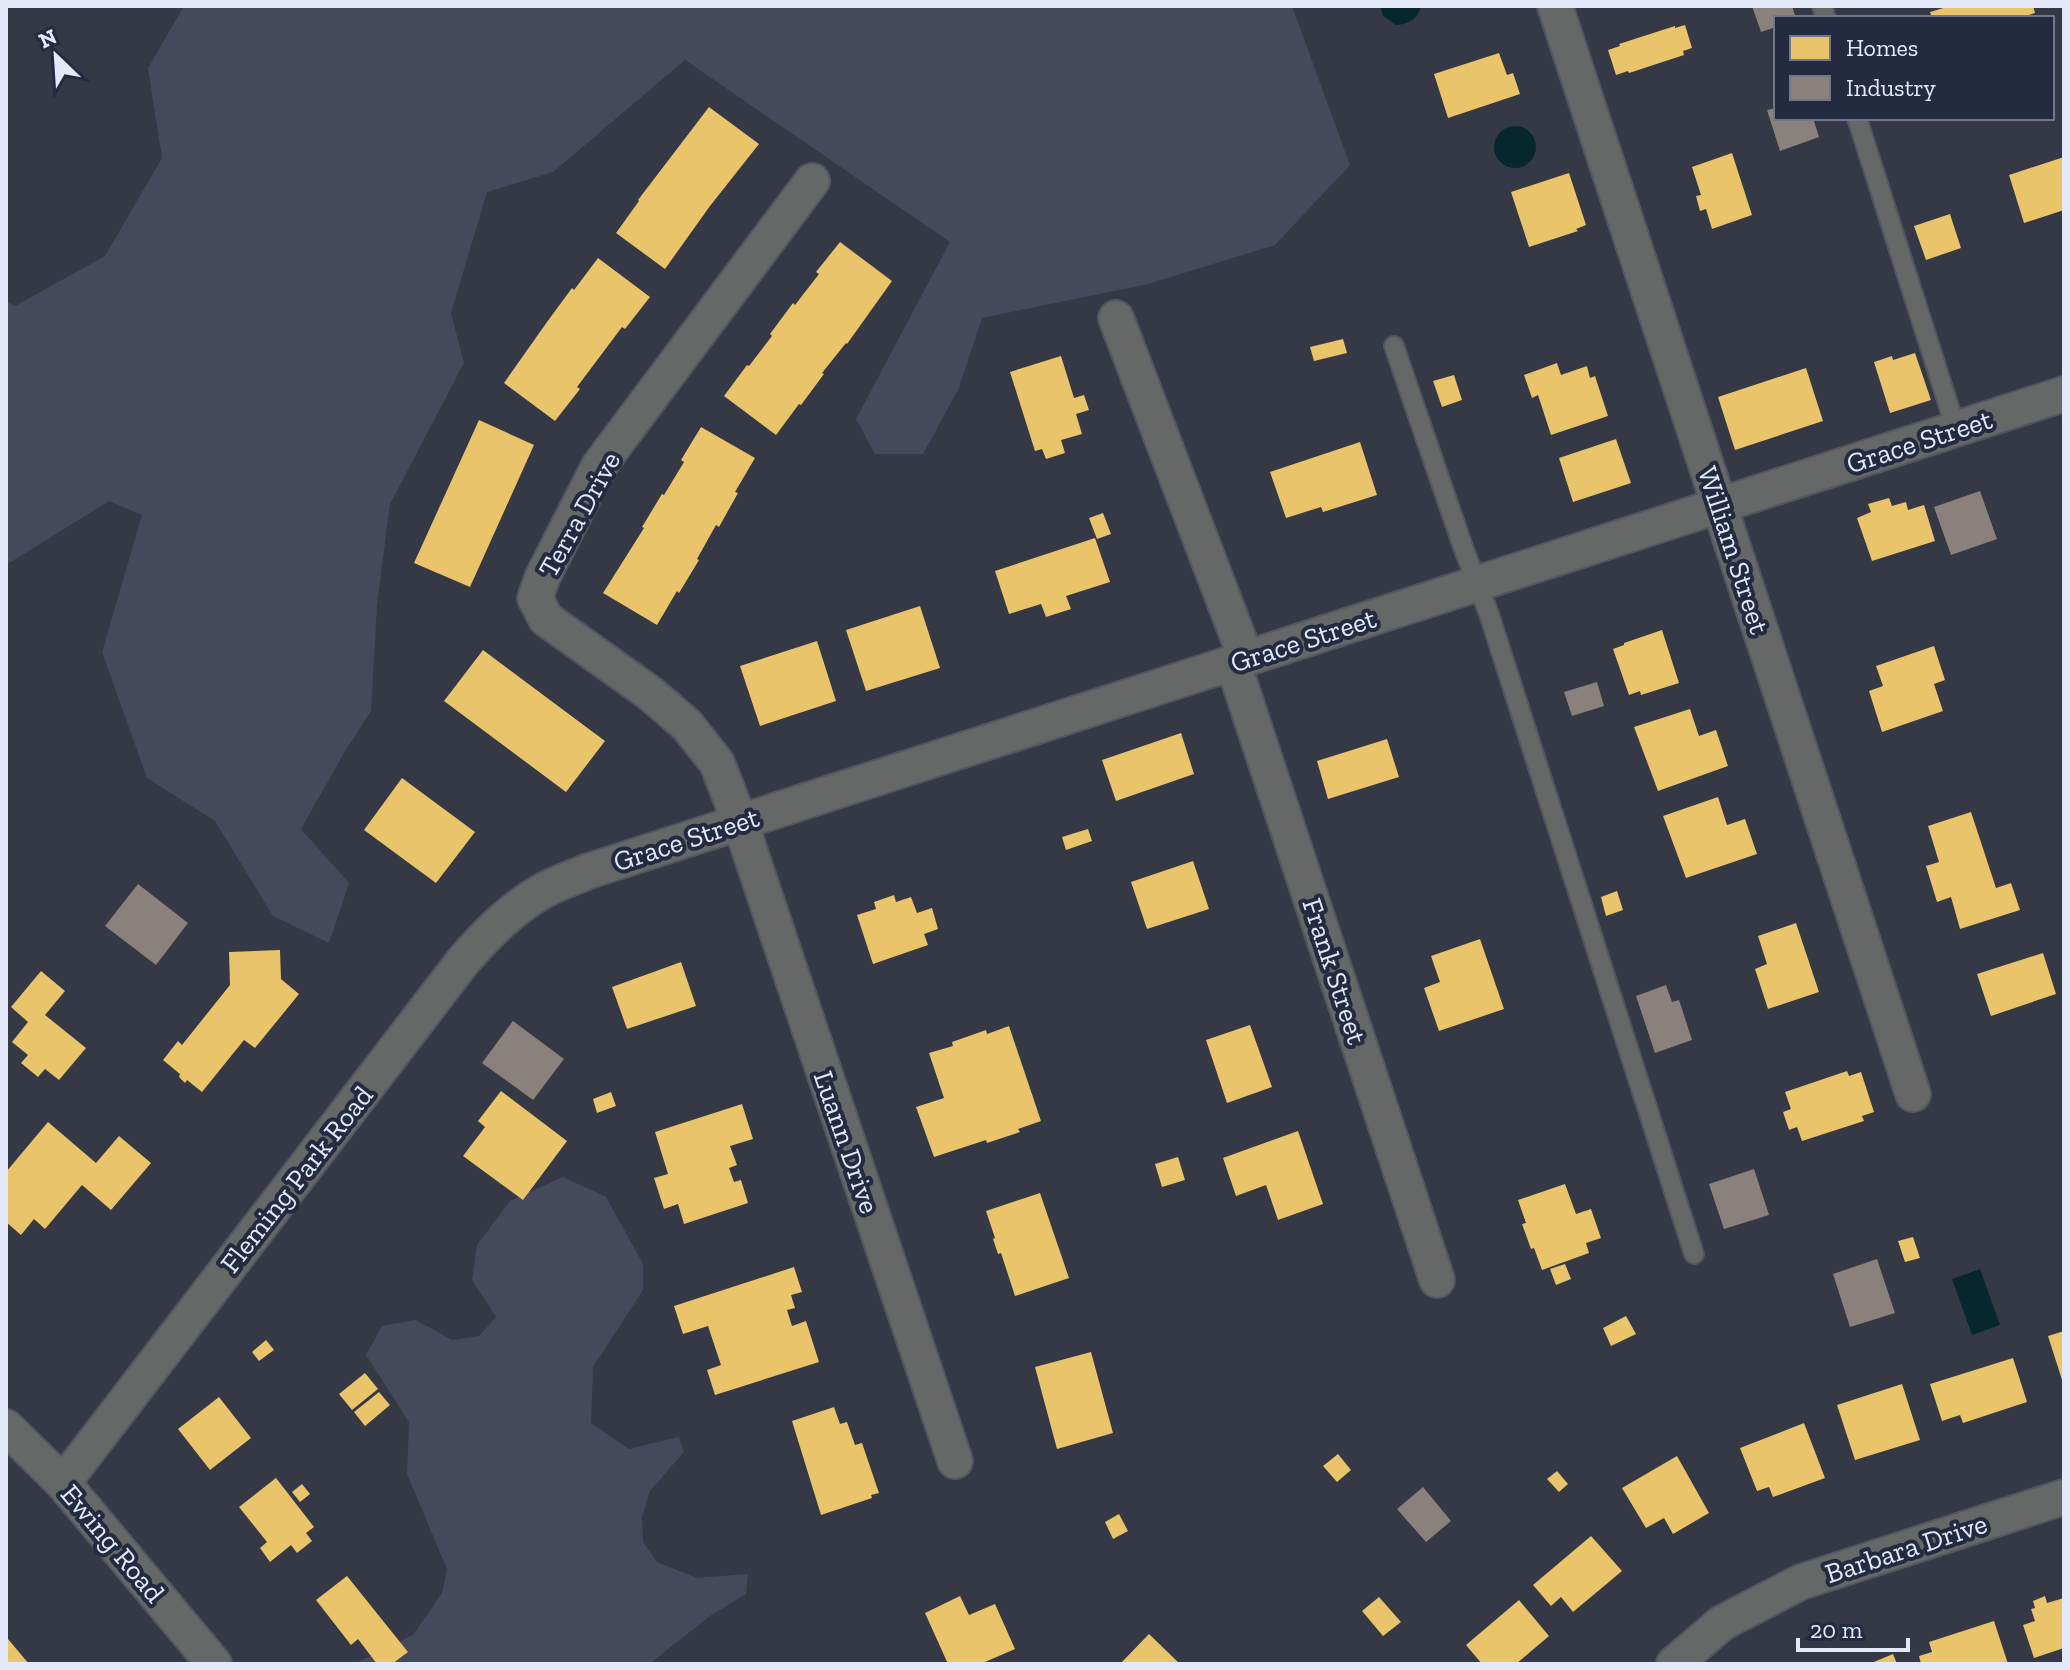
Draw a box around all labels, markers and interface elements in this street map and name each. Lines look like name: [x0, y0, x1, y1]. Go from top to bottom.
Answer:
north arrow: [16, 16, 96, 96]
legend: [1774, 16, 2054, 120]
text: N: [34, 22, 61, 54]
text: Homes: [1846, 33, 1918, 62]
text: Industry: [1846, 73, 1937, 102]
street label: Grace Street: [1842, 402, 1997, 480]
street label: Terra Drive: [532, 446, 627, 583]
street label: William Street: [1691, 462, 1776, 639]
street label: Grace Street: [1226, 601, 1381, 679]
street label: Grace Street: [609, 800, 764, 878]
street label: Frank Street: [1295, 894, 1374, 1049]
street label: Luann Drive: [807, 1067, 886, 1218]
street label: Fleming Park Road: [213, 1079, 380, 1279]
street label: Ewing Road: [54, 1478, 171, 1609]
street label: Barbara Drive: [1821, 1507, 1991, 1590]
scale bar: [1798, 1602, 1908, 1652]
text: 20 m: [1810, 1615, 1863, 1644]

